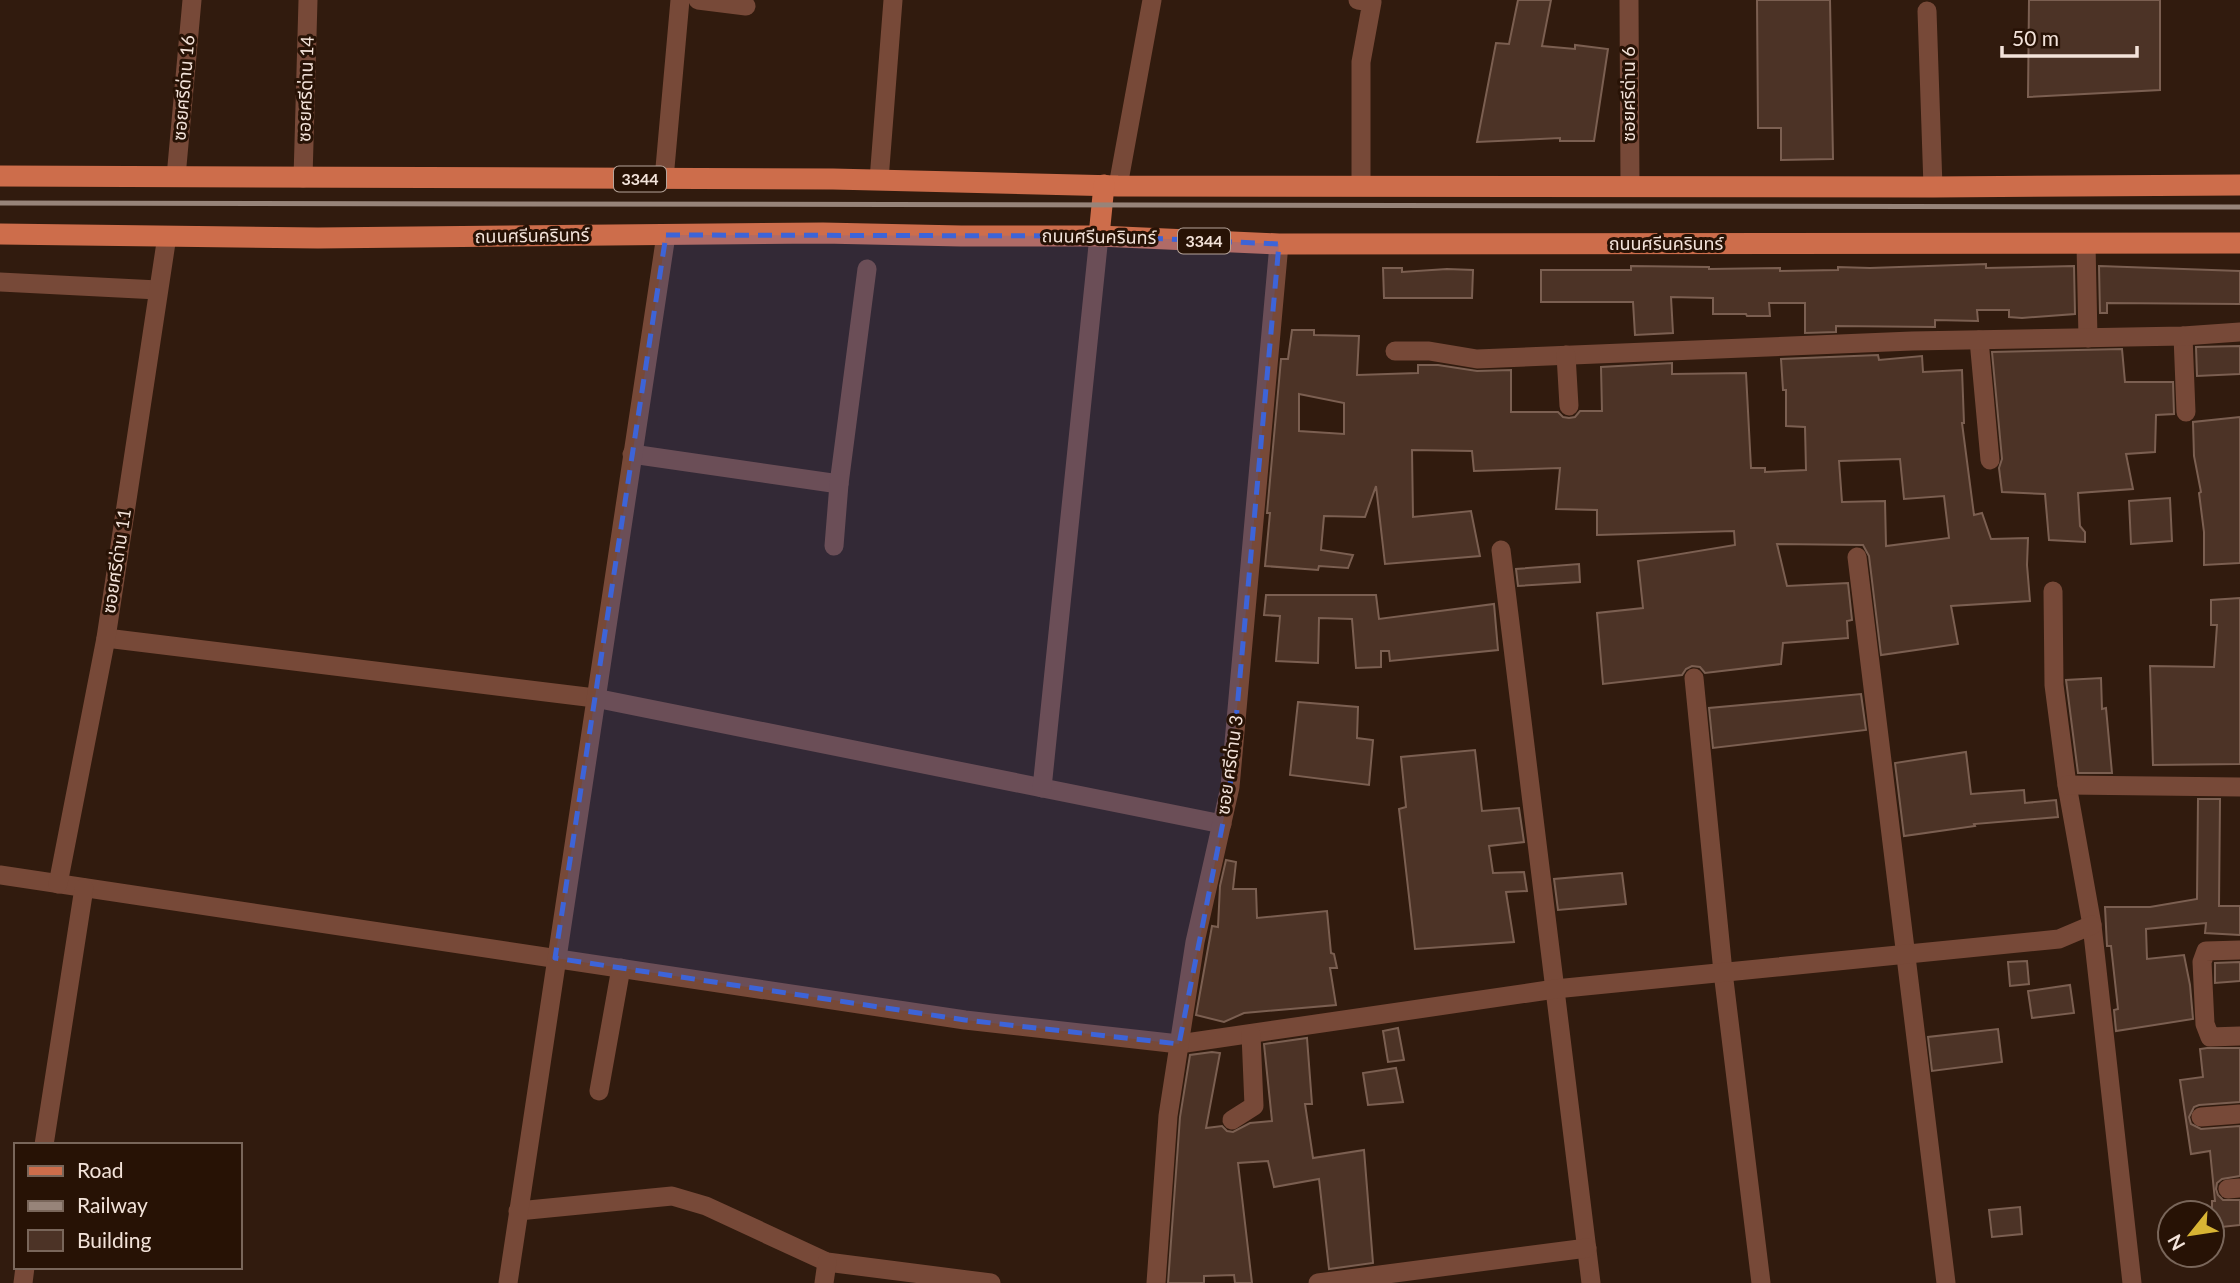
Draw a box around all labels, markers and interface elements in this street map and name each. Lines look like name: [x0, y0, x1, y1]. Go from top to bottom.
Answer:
scale bar: [2002, 14, 2137, 58]
text: 50 m: [2012, 25, 2059, 50]
street label: ซอยศรีด่าน 16: [167, 34, 199, 142]
street label: ซอยศรีด่าน 14: [292, 36, 318, 142]
street label: ซอยศรีด่าน 6: [1617, 46, 1639, 142]
road number: 3344: [614, 167, 666, 192]
street label: ถนนศรีนครินทร์: [474, 223, 590, 247]
street label: ถนนศรีนครินทร์: [1042, 224, 1157, 248]
road number: 3344: [1178, 229, 1230, 254]
street label: ถนนศรีนครินทร์: [1609, 232, 1724, 254]
street label: ซอยศรีด่าน 11: [97, 507, 135, 615]
street label: ซอย ศรีด่าน 3: [1211, 714, 1247, 816]
legend: [14, 1143, 242, 1269]
text: Road: [77, 1157, 124, 1182]
text: Railway: [77, 1192, 148, 1217]
north arrow: [2156, 1199, 2226, 1269]
text: Building: [77, 1227, 152, 1252]
text: N: [2162, 1231, 2189, 1255]

